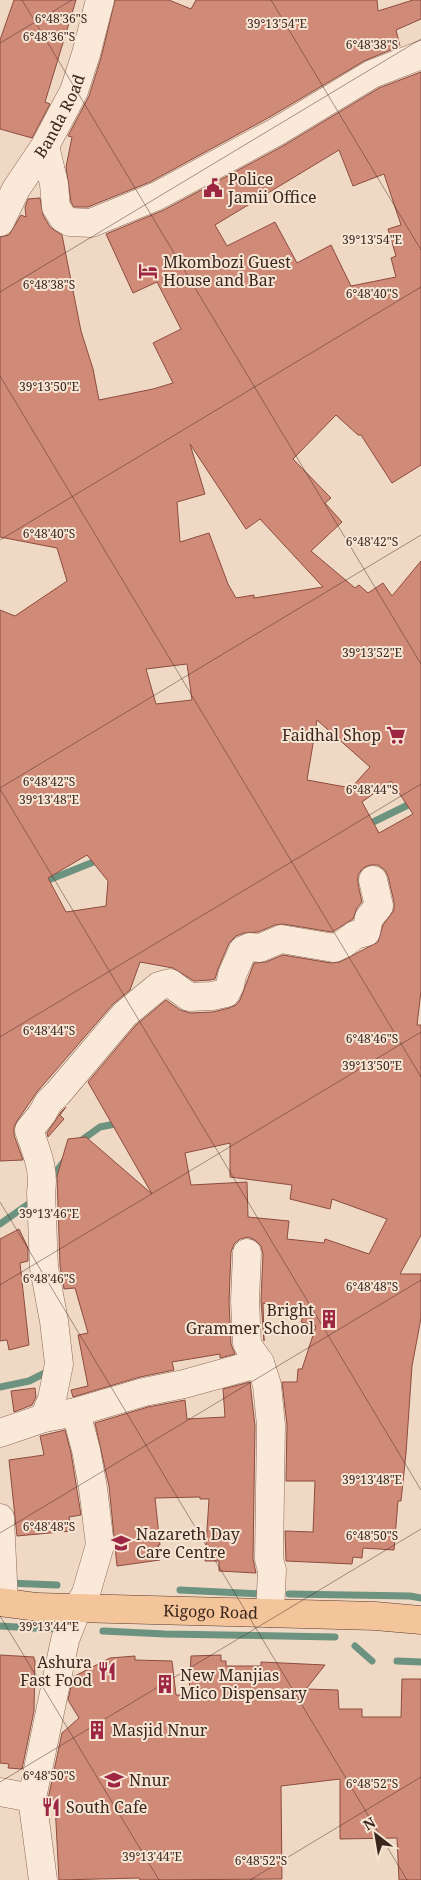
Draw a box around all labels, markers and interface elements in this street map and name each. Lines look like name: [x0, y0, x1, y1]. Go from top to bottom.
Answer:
text: 6°48'36"S: [35, 10, 87, 27]
text: 39°13'54"E: [247, 15, 307, 32]
text: 6°48'36"S: [23, 28, 75, 45]
text: 6°48'38"S: [346, 36, 398, 53]
street label: Banda Road: [29, 71, 90, 162]
place label: Police Jamii Office: [227, 168, 317, 208]
public building icon: Police Jamii Office: [202, 177, 224, 199]
text: 39°13'54"E: [342, 231, 402, 248]
place label: Mkombozi Guest House and Bar: [163, 251, 291, 291]
hotel icon: Mkombozi Guest House and Bar: [137, 260, 159, 282]
text: 6°48'38"S: [23, 276, 75, 293]
text: 6°48'40"S: [346, 285, 398, 302]
text: 39°13'50"E: [19, 378, 79, 395]
text: 6°48'40"S: [23, 525, 75, 542]
text: 6°48'42"S: [346, 533, 398, 550]
text: 39°13'52"E: [342, 644, 402, 661]
place label: Faidhal Shop: [282, 724, 381, 746]
supermarket icon: Faidhal Shop: [385, 724, 407, 746]
text: 6°48'42"S: [23, 773, 75, 790]
text: 6°48'44"S: [346, 781, 398, 798]
text: 39°13'48"E: [19, 791, 79, 808]
text: 6°48'44"S: [23, 1022, 75, 1039]
text: 6°48'46"S: [346, 1030, 398, 1047]
text: 39°13'50"E: [342, 1057, 402, 1074]
text: 39°13'46"E: [19, 1205, 79, 1222]
text: 6°48'46"S: [23, 1270, 75, 1287]
text: 6°48'48"S: [346, 1278, 398, 1295]
place label: Bright Grammer School: [186, 1299, 314, 1339]
building icon: Bright Grammer School: [318, 1308, 340, 1330]
text: 39°13'48"E: [342, 1471, 402, 1488]
text: 6°48'48"S: [23, 1518, 75, 1535]
place label: Nazareth Day Care Centre: [136, 1523, 241, 1563]
text: 6°48'50"S: [346, 1527, 398, 1544]
school or university icon: Nazareth Day Care Centre: [110, 1532, 132, 1554]
street label: Kigogo Road: [163, 1599, 258, 1624]
text: 39°13'44"E: [19, 1618, 79, 1635]
place label: Ashura Fast Food: [20, 1651, 92, 1691]
restaurant icon: Ashura Fast Food: [96, 1660, 118, 1682]
place label: New Manjias Mico Dispensary: [180, 1664, 308, 1704]
building icon: New Manjias Mico Dispensary: [154, 1673, 176, 1695]
building icon: Masjid Nnur: [86, 1719, 108, 1741]
place label: Masjid Nnur: [112, 1719, 208, 1741]
text: 6°48'50"S: [23, 1767, 75, 1784]
school or university icon: Nnur: [103, 1769, 125, 1791]
place label: Nnur: [129, 1769, 170, 1791]
text: 6°48'52"S: [346, 1775, 398, 1792]
restaurant icon: South Cafe: [40, 1796, 62, 1818]
place label: South Cafe: [66, 1796, 147, 1818]
north arrow: [351, 1810, 401, 1860]
text: N: [359, 1812, 379, 1834]
text: 39°13'44"E: [122, 1848, 182, 1865]
text: 6°48'52"S: [235, 1852, 287, 1869]

